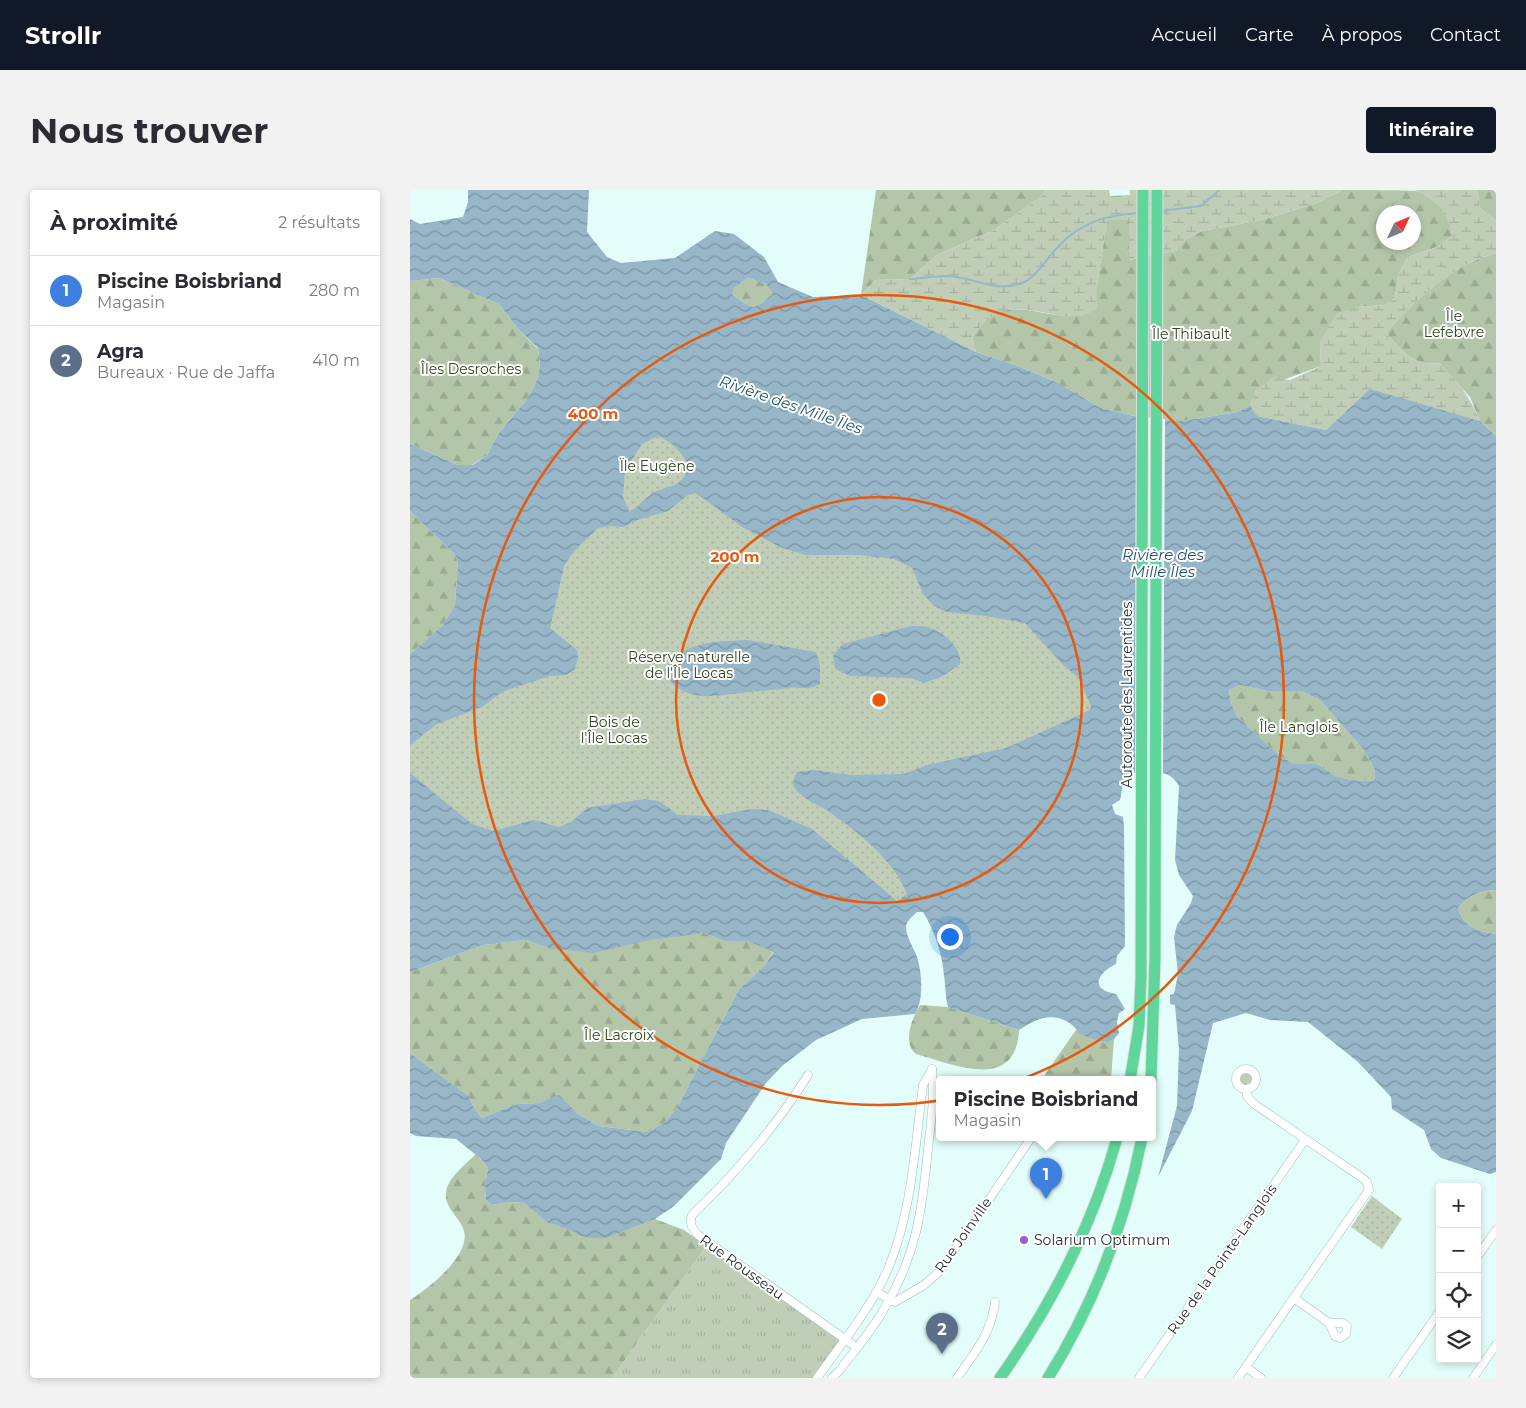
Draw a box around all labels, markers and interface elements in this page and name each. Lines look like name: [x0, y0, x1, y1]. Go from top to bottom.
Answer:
text: Strollr: [25, 21, 101, 50]
text: Accueil: [1152, 24, 1217, 46]
text: Carte: [1245, 24, 1294, 46]
text: À propos: [1322, 24, 1402, 46]
text: Contact: [1430, 24, 1501, 46]
button: Itinéraire: [1366, 107, 1496, 153]
text: Nous trouver: [30, 109, 268, 152]
north arrow: [1376, 205, 1421, 250]
text: À proximité: [50, 210, 178, 235]
text: 2 résultats: [278, 213, 360, 232]
text: Piscine Boisbriand: [97, 270, 282, 293]
text: 1: [63, 281, 69, 300]
text: 280 m: [309, 281, 360, 300]
text: Magasin: [97, 293, 165, 312]
park label: Île Lefebvre: [1424, 307, 1484, 341]
park label: Île Thibault: [1151, 325, 1230, 343]
text: Agra: [97, 340, 144, 363]
text: 2: [61, 351, 71, 370]
text: 410 m: [312, 351, 360, 370]
park label: Îles Desroches: [420, 360, 521, 378]
text: Bureaux · Rue de Jaffa: [97, 363, 275, 382]
water label: Rivière des Mille Îles: [717, 371, 866, 438]
text: 400 m: [568, 404, 618, 423]
park label: Ïle Eugène: [620, 457, 694, 475]
water label: Rivière des Mille Îles: [1122, 545, 1204, 581]
text: 200 m: [710, 547, 760, 566]
street label: Autoroute des Laurentides: [1118, 602, 1136, 788]
park label: Réserve naturelle de l'Île Locas: [628, 648, 750, 682]
centre of rings: [870, 691, 888, 709]
park label: Bois de l'Île Locas: [581, 713, 647, 747]
park label: Île Langlois: [1259, 718, 1339, 736]
your location: [937, 924, 963, 950]
park label: Île Lacroix: [583, 1026, 655, 1044]
popup: [936, 1076, 1156, 1141]
text: Piscine Boisbriand: [954, 1088, 1138, 1111]
text: Magasin: [954, 1111, 1022, 1130]
pin: 1: [1030, 1158, 1062, 1199]
street label: Rue de la Pointe-Langlois: [1163, 1180, 1281, 1337]
map controls: [1436, 1183, 1481, 1363]
button: +: [1436, 1183, 1481, 1228]
street label: Rue Joinville: [930, 1194, 996, 1276]
button: −: [1436, 1228, 1481, 1273]
street label: Rue Rousseau: [696, 1230, 788, 1304]
place label: Solarium Optimum: [1034, 1231, 1170, 1249]
marker: Solarium Optimum: [1018, 1234, 1030, 1246]
button: locate: [1436, 1273, 1481, 1318]
pin: 2: [926, 1313, 958, 1354]
button: layers: [1436, 1318, 1481, 1363]

